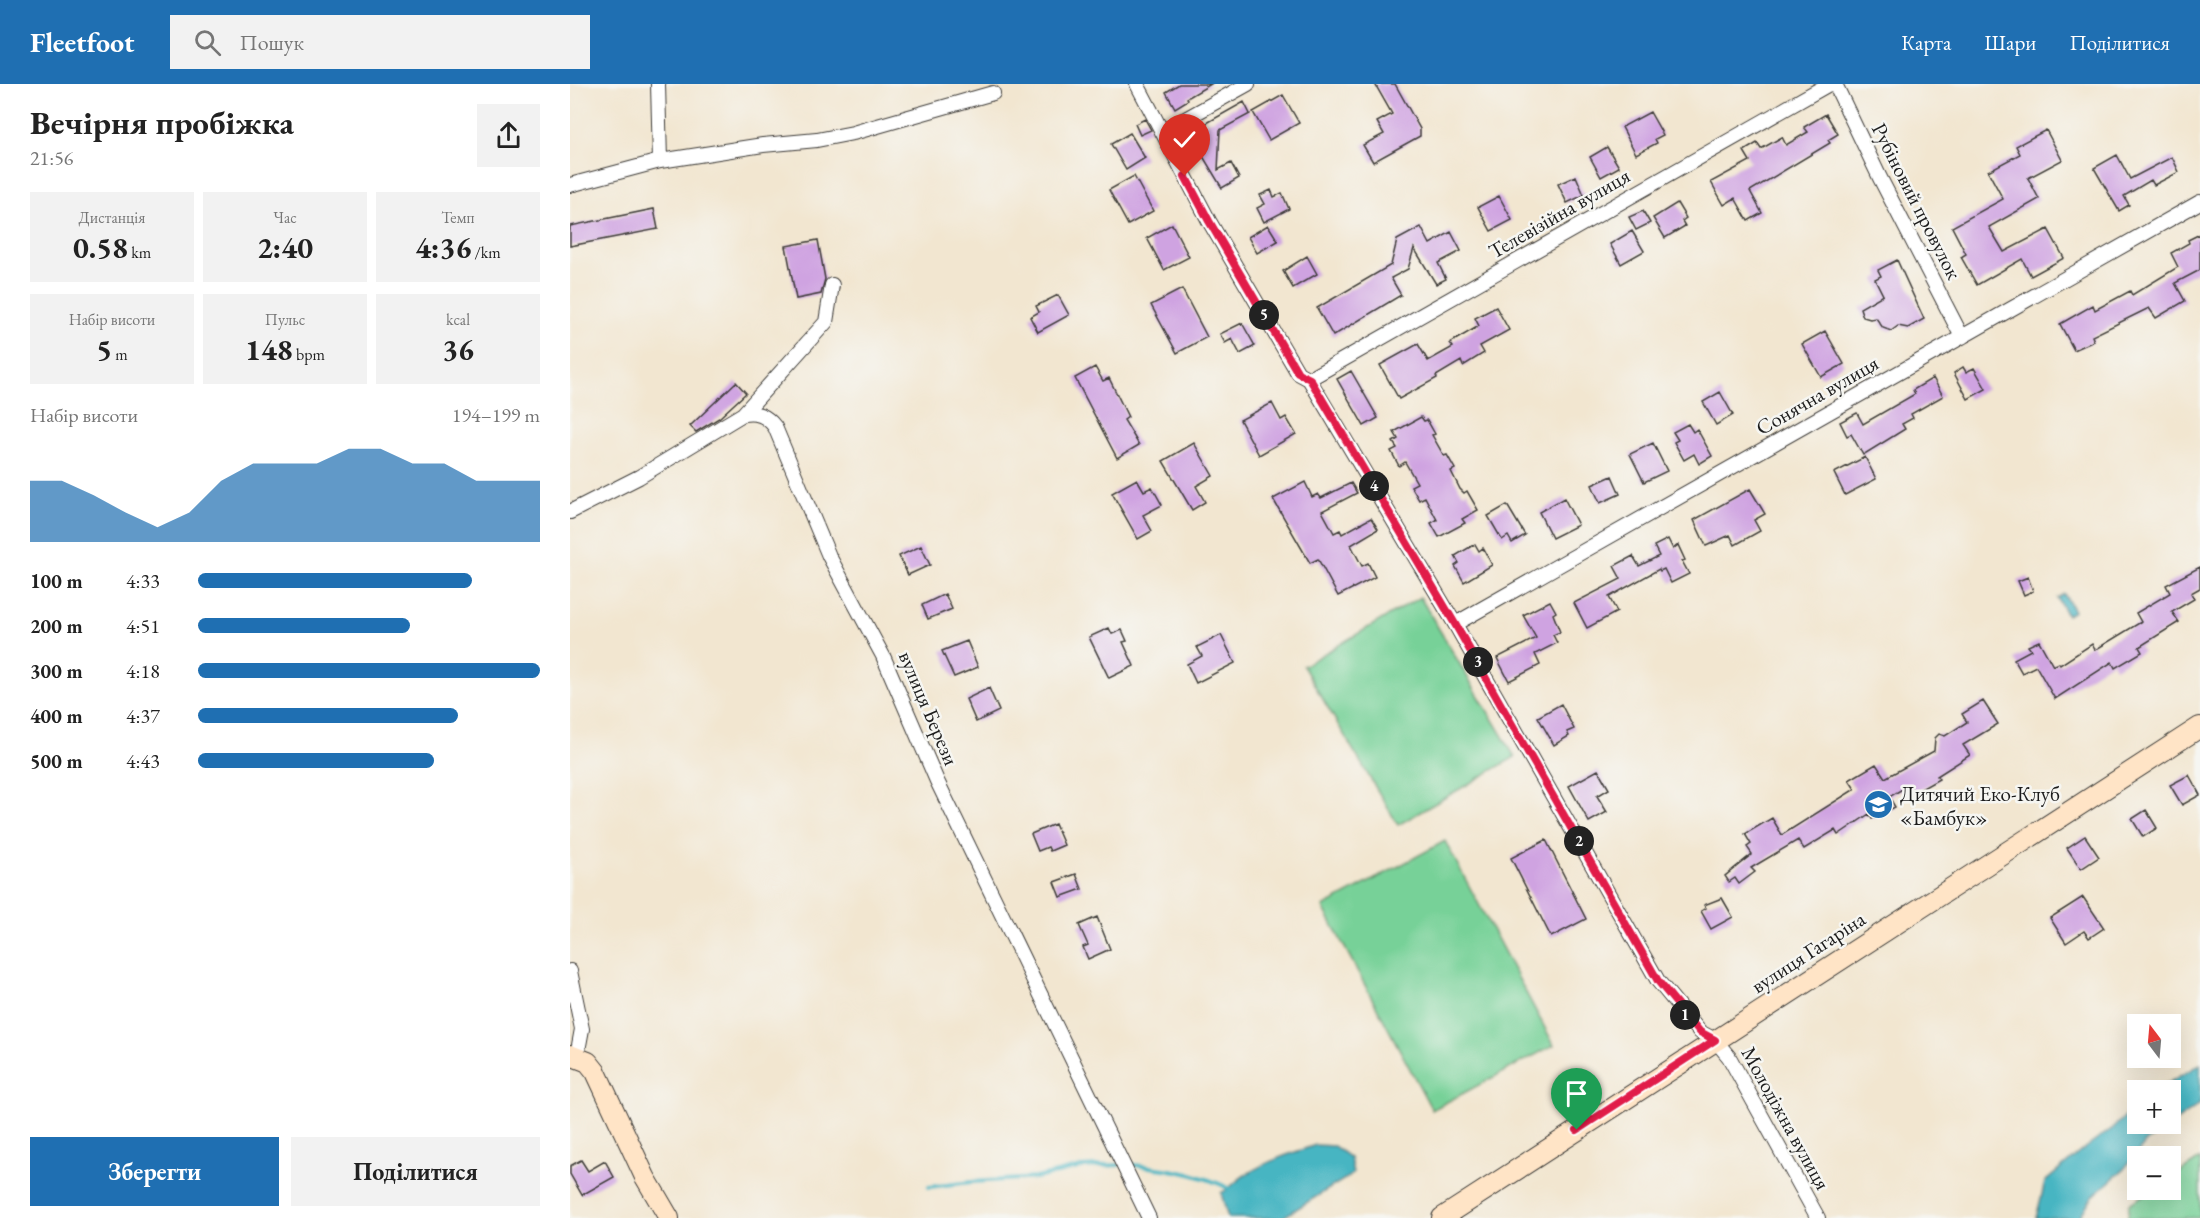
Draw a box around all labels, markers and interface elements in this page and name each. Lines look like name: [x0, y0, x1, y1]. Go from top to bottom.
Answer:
search box: [170, 15, 590, 69]
text: Fleetfoot: [30, 24, 134, 60]
icon: search: [191, 26, 224, 59]
text: Пошук: [239, 28, 304, 57]
text: Карта: [1901, 29, 1951, 56]
text: Шари: [1984, 29, 2036, 56]
text: Поділитися: [2069, 29, 2170, 56]
text: Вечірня пробіжка: [30, 101, 294, 144]
button: share: [477, 104, 540, 167]
pin: [1159, 114, 1210, 176]
street label: Рубіновий провулок: [1866, 118, 1968, 284]
icon: check: [1168, 123, 1201, 156]
text: 21:56: [30, 145, 73, 171]
street label: Телевізійна вулиця: [1483, 162, 1635, 264]
text: Дистанція: [79, 207, 145, 228]
text: Час: [273, 207, 297, 228]
text: Темп: [441, 207, 475, 228]
text: 0.58: [73, 228, 128, 267]
text: 2:40: [257, 228, 313, 267]
text: 4:36: [415, 228, 471, 267]
text: km: [128, 242, 151, 263]
text: /km: [471, 242, 501, 263]
pin: 5: [1249, 300, 1279, 330]
text: 5: [1260, 304, 1268, 325]
text: Набір висоти: [69, 309, 155, 330]
text: Пульс: [265, 309, 305, 330]
text: kcal: [446, 309, 470, 330]
text: 5: [96, 330, 112, 369]
text: 148: [245, 330, 293, 369]
text: 36: [442, 330, 474, 369]
text: m: [112, 344, 128, 365]
text: bpm: [293, 344, 325, 365]
street label: Сонячна вулиця: [1751, 349, 1883, 441]
text: Набір висоти: [30, 402, 138, 428]
text: 194–199 m: [452, 402, 540, 428]
pin: 4: [1359, 471, 1389, 501]
text: 4: [1370, 475, 1378, 496]
text: 100 m: [30, 568, 83, 594]
text: 4:33: [126, 568, 160, 594]
text: 200 m: [30, 613, 83, 639]
text: 4:51: [126, 613, 160, 639]
street label: вулиця Берези: [893, 647, 965, 769]
pin: 3: [1463, 647, 1493, 677]
text: 3: [1474, 651, 1482, 672]
text: 300 m: [30, 658, 83, 684]
text: 4:18: [126, 658, 160, 684]
text: 400 m: [30, 703, 83, 729]
text: 4:37: [126, 703, 160, 729]
text: 500 m: [30, 748, 83, 774]
text: 4:43: [126, 748, 160, 774]
place label: Дитячий Еко-Клуб «Бамбук»: [1900, 780, 2060, 831]
school or university icon: Дитячий Еко-Клуб «Бамбук»: [1863, 789, 1895, 821]
pin: 2: [1564, 826, 1594, 856]
text: 2: [1575, 830, 1583, 851]
street label: вулиця Гагаріна: [1746, 905, 1871, 999]
pin: 1: [1670, 1000, 1700, 1030]
text: 1: [1681, 1004, 1689, 1025]
north arrow: [2127, 1014, 2181, 1068]
map controls: [2127, 1014, 2181, 1200]
street label: Молодіжна вулиця: [1735, 1042, 1837, 1194]
pin: [1551, 1068, 1602, 1130]
icon: arrive: [1560, 1077, 1593, 1110]
button: +: [2127, 1080, 2181, 1134]
button: Зберегти: [30, 1137, 279, 1206]
button: Поділитися: [291, 1137, 540, 1206]
button: −: [2127, 1146, 2181, 1200]

